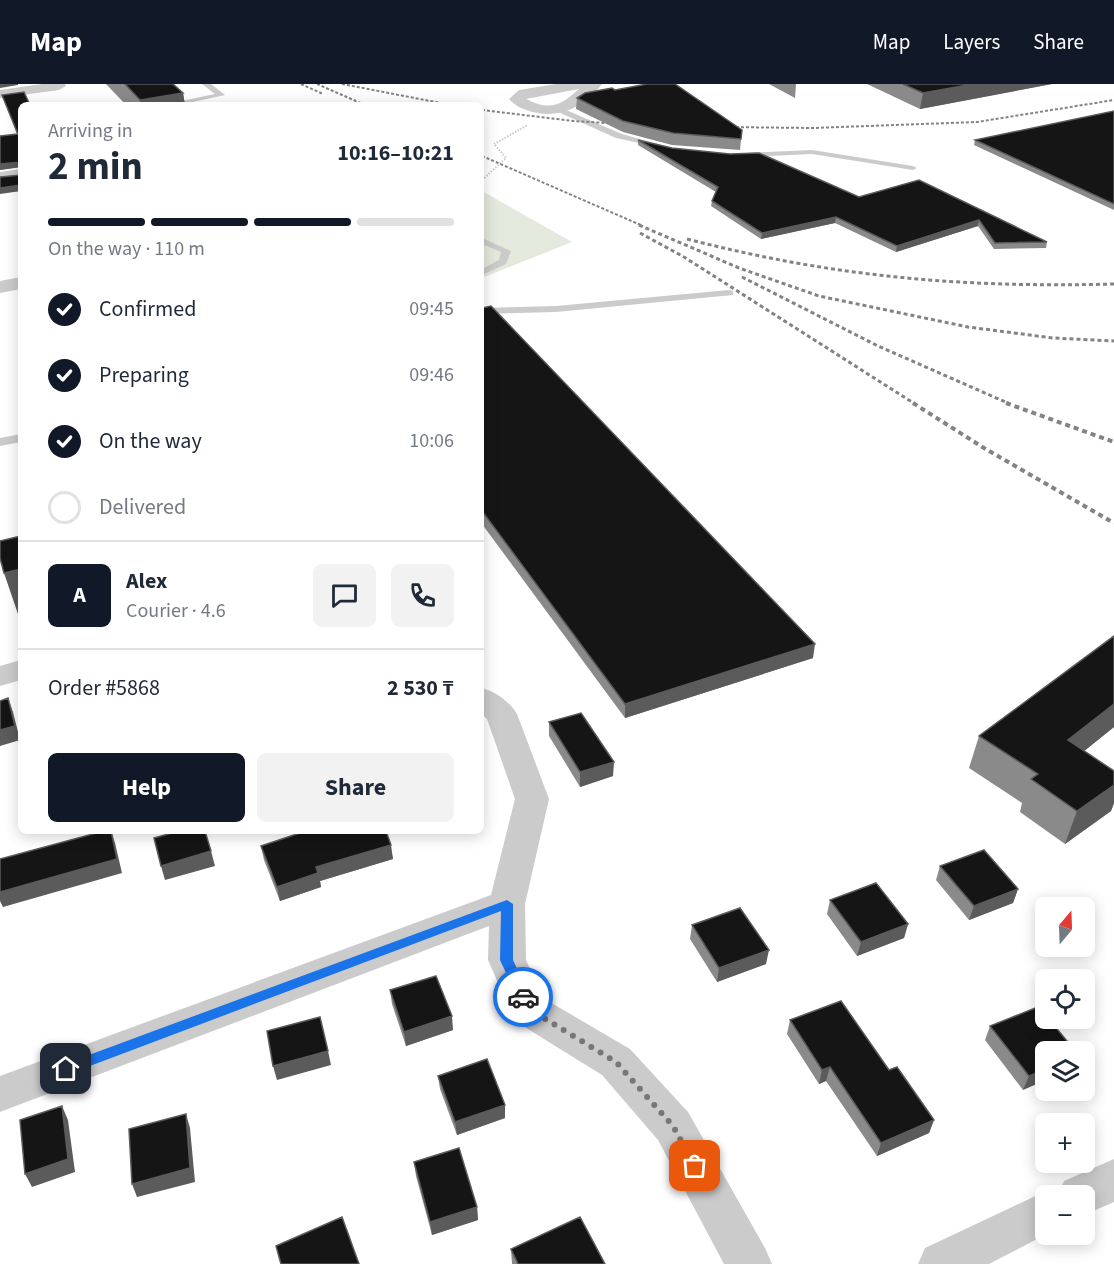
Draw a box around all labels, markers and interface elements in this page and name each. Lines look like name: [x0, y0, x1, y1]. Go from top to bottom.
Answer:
text: Map: [30, 22, 82, 62]
text: Map: [873, 27, 910, 57]
text: Layers: [943, 27, 1000, 57]
text: Share: [1033, 27, 1084, 57]
text: Arriving in: [48, 117, 133, 145]
text: 10:16–10:21: [337, 137, 454, 169]
text: 2 min: [48, 139, 143, 195]
text: On the way · 110 m: [48, 235, 205, 263]
icon: check: [48, 293, 81, 326]
text: Confirmed: [99, 293, 196, 325]
text: 09:45: [409, 295, 454, 323]
icon: check: [48, 359, 81, 392]
text: Preparing: [99, 359, 189, 391]
text: 09:46: [409, 361, 454, 389]
icon: check: [48, 425, 81, 458]
text: On the way: [99, 425, 202, 457]
text: 10:06: [409, 427, 454, 455]
text: Delivered: [99, 491, 186, 523]
button: chat: [313, 564, 376, 627]
button: phone: [391, 564, 454, 627]
text: Alex: [126, 565, 167, 597]
text: A: [73, 579, 86, 611]
text: Courier · 4.6: [126, 597, 226, 625]
text: Order #5868: [48, 672, 160, 704]
text: 2 530 ₸: [387, 672, 454, 704]
button: Help: [48, 753, 245, 822]
button: Share: [257, 753, 454, 822]
north arrow: [1035, 897, 1095, 957]
map controls: [1035, 897, 1095, 1245]
courier: [493, 967, 553, 1027]
button: locate: [1035, 969, 1095, 1029]
icon: car: [507, 981, 540, 1014]
button: layers: [1035, 1041, 1095, 1101]
pin: [40, 1043, 91, 1094]
icon: home: [49, 1052, 82, 1085]
button: +: [1035, 1113, 1095, 1173]
pin: [669, 1140, 720, 1191]
icon: bag: [678, 1149, 711, 1182]
button: −: [1035, 1185, 1095, 1245]

